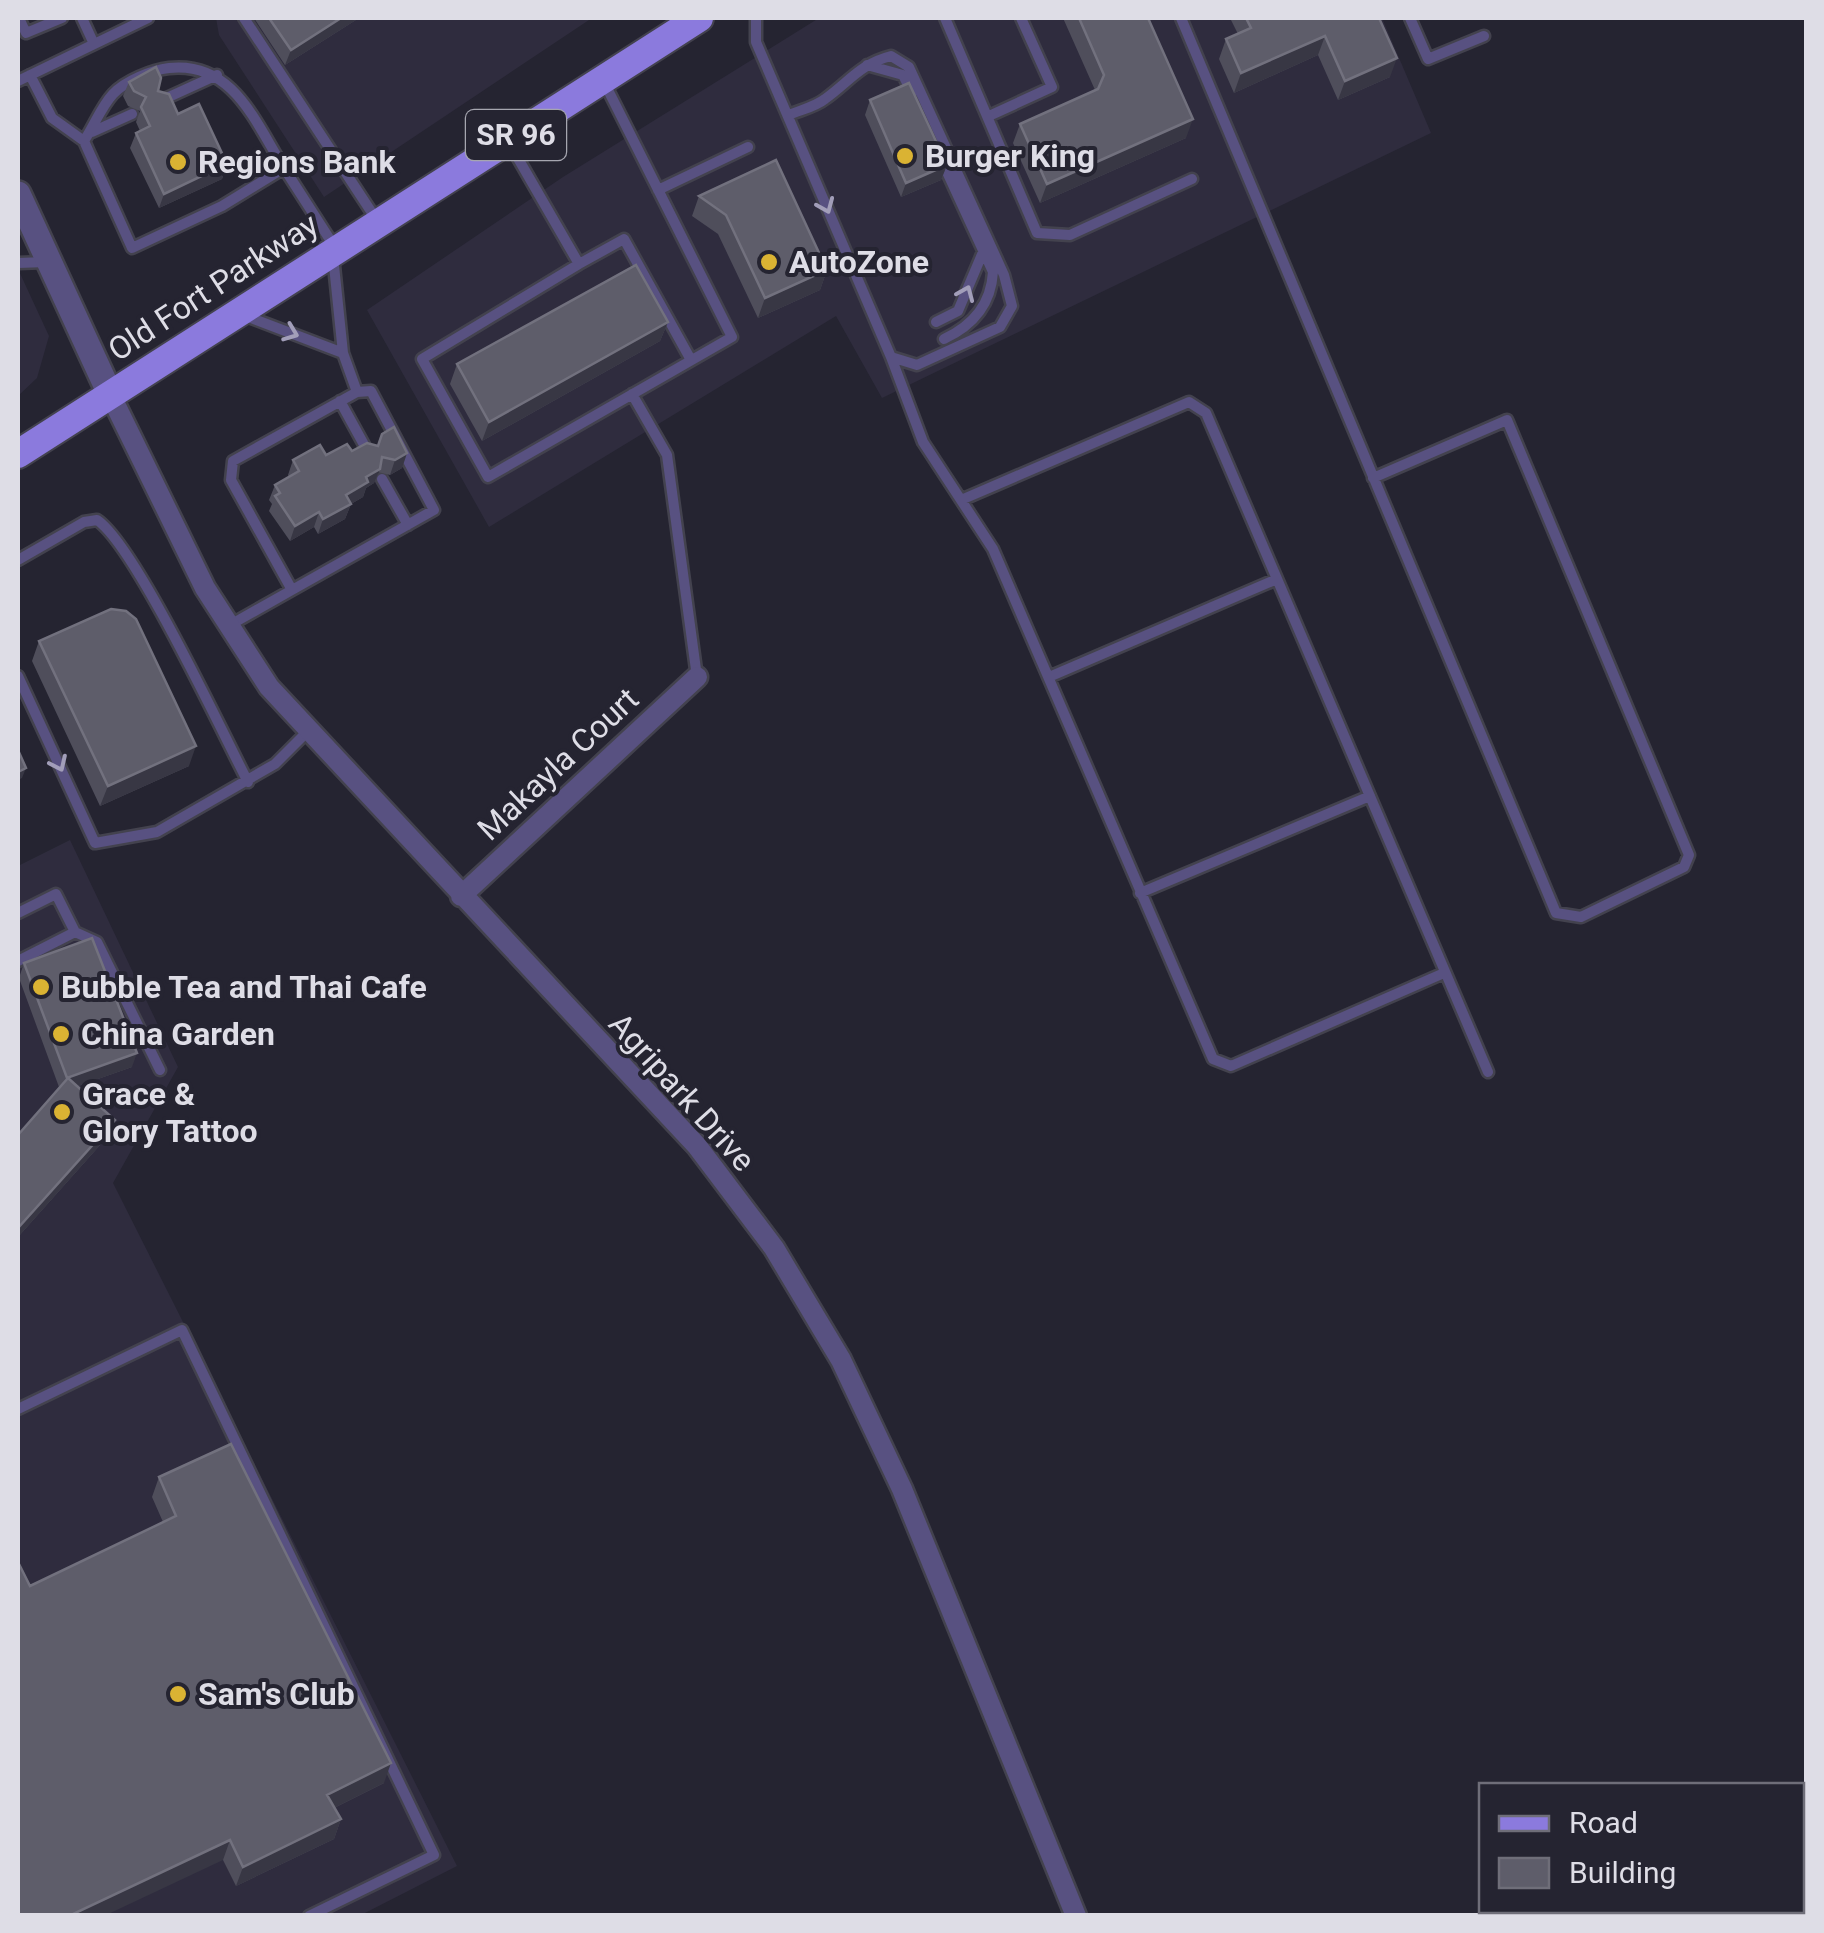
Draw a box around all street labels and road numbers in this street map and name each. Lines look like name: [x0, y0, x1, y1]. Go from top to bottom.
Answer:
road number: SR 96: [466, 110, 566, 160]
street label: Old Fort Parkway: [101, 205, 325, 369]
street label: Makayla Court: [470, 680, 646, 848]
street label: Agripark Drive: [601, 1005, 763, 1179]

